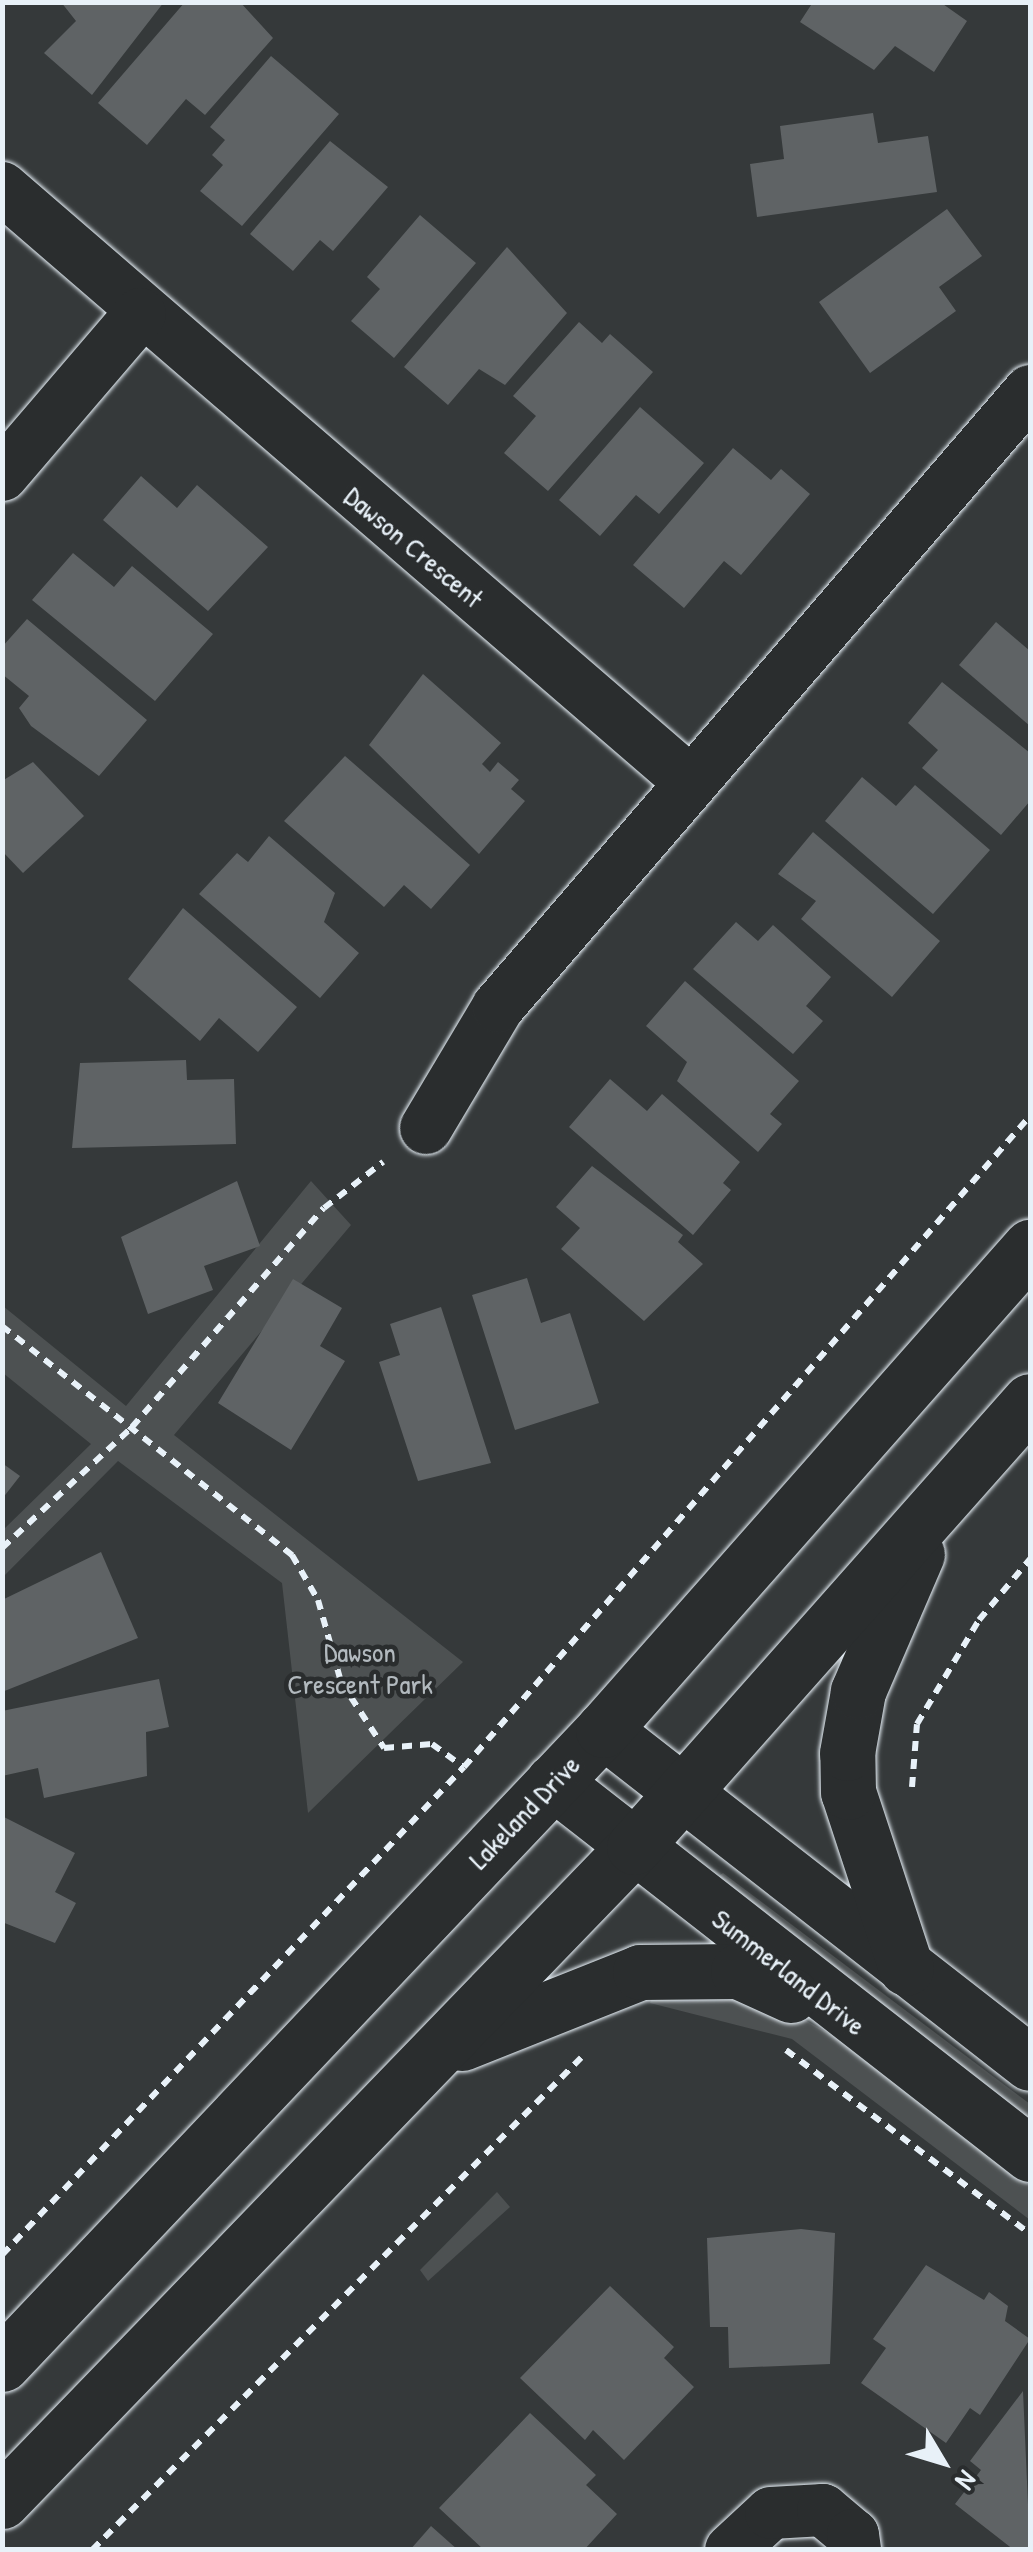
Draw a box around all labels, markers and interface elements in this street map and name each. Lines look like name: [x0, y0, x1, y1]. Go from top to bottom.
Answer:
street label: Dawson Crescent: [338, 479, 490, 615]
park label: Dawson Crescent Park: [287, 1635, 433, 1701]
street label: Lakeland Drive: [461, 1748, 587, 1876]
street label: Summerland Drive: [706, 1902, 872, 2042]
north arrow: [893, 2412, 993, 2512]
text: N: [947, 2463, 986, 2498]

